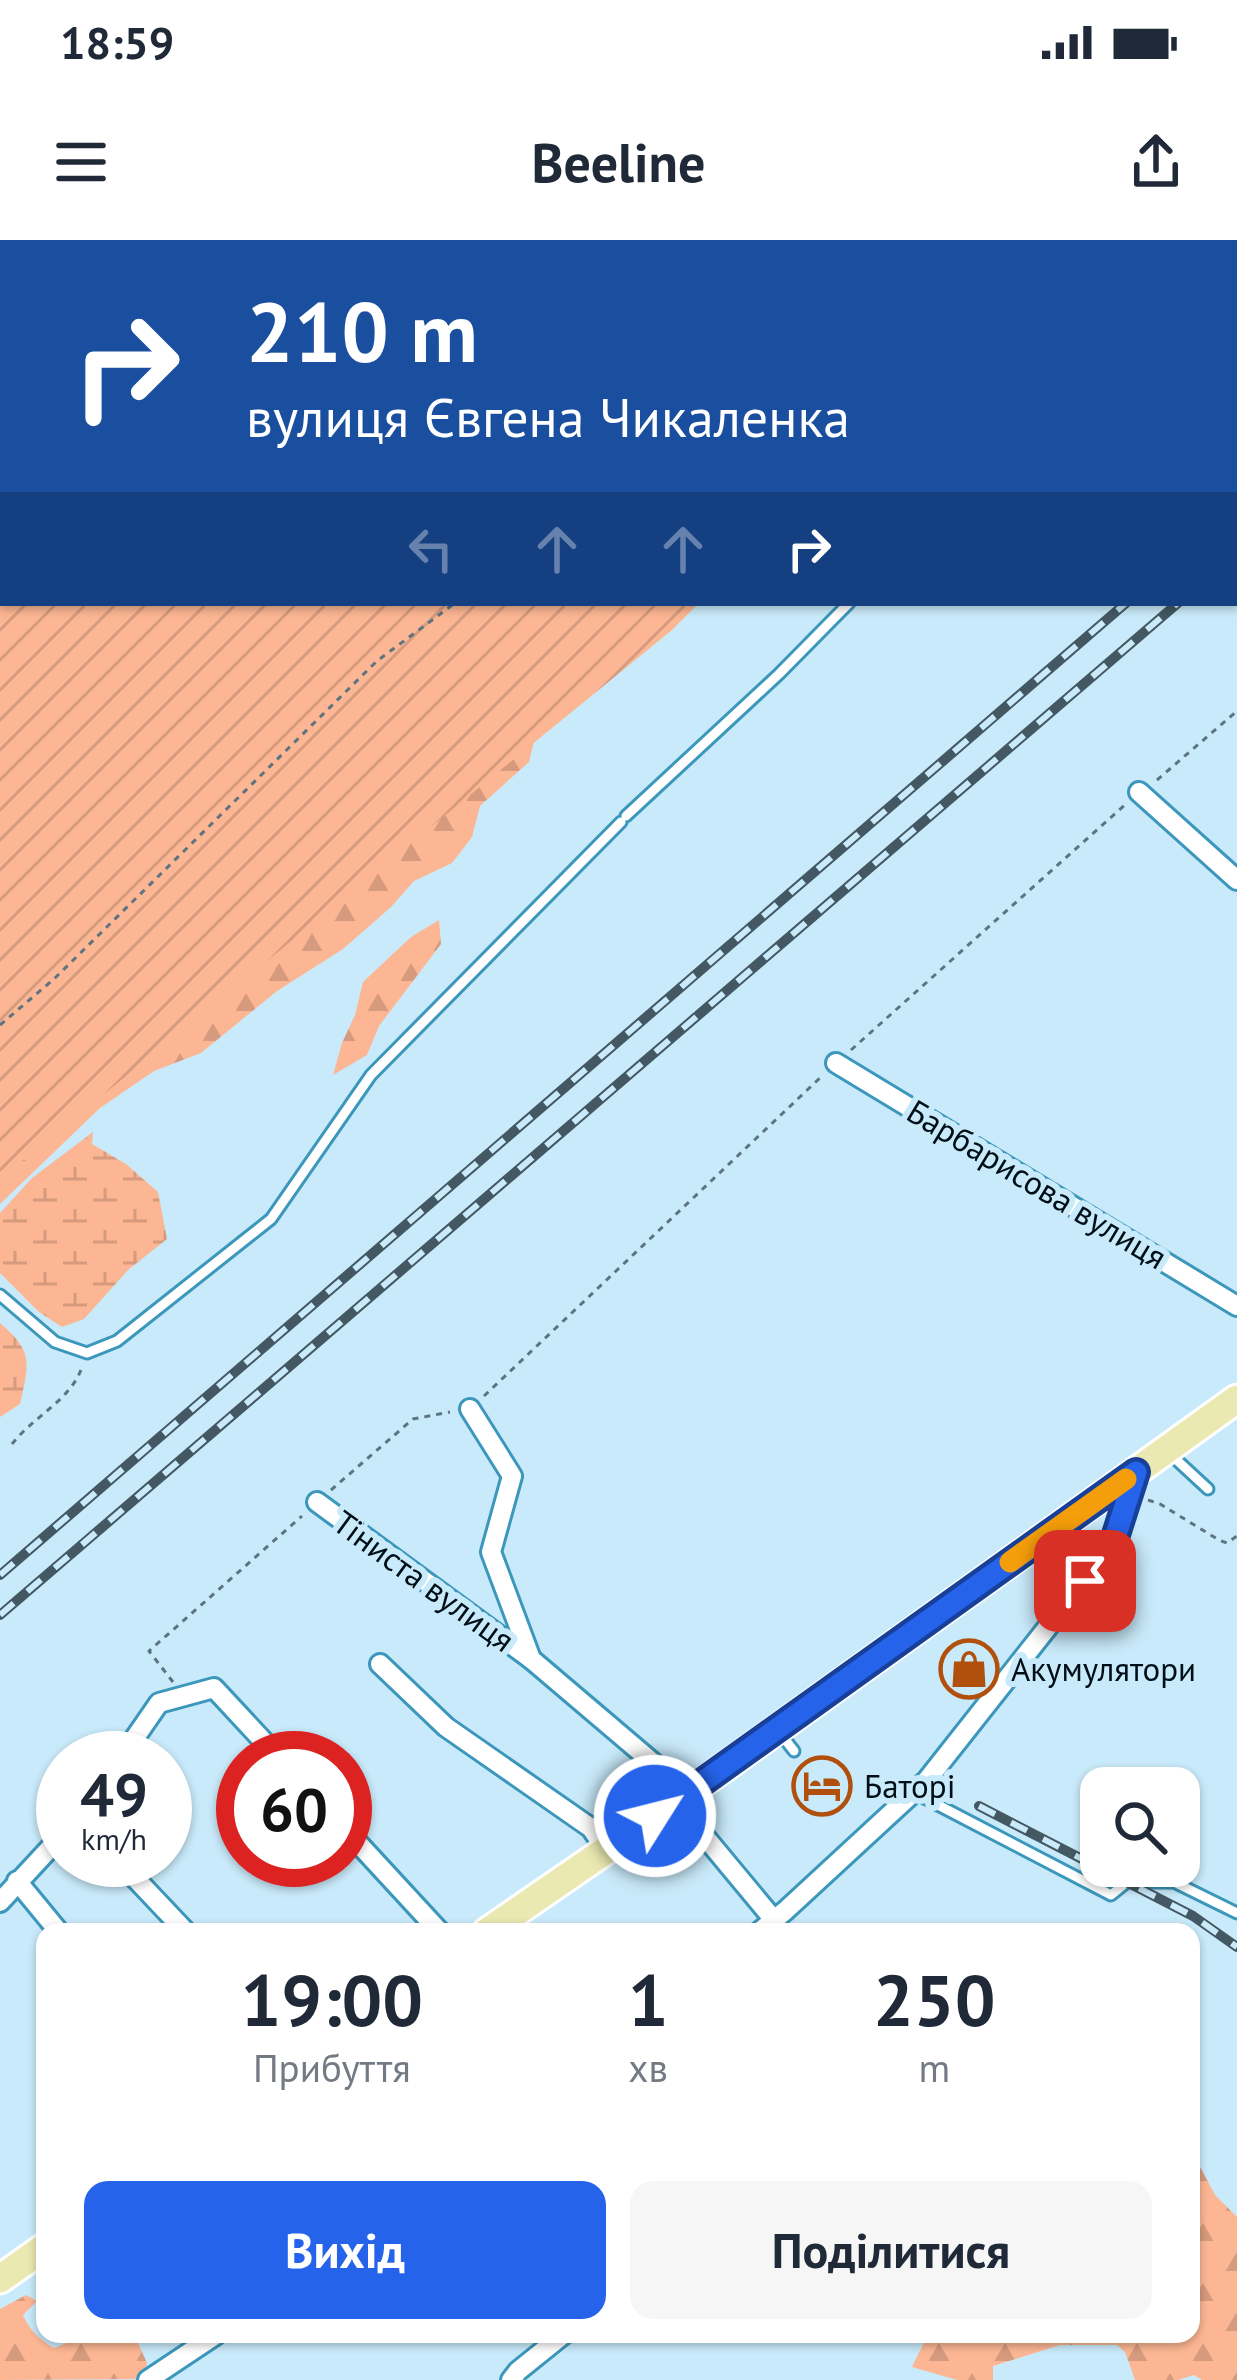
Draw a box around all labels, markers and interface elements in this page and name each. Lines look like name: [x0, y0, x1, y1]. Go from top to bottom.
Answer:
text: 18:59: [60, 13, 174, 71]
text: Beeline: [532, 127, 705, 197]
icon: menu: [48, 129, 114, 195]
icon: share: [1123, 129, 1189, 195]
text: 210 m: [246, 276, 478, 385]
icon: right: [48, 288, 204, 444]
text: вулиця Євгена Чикаленка: [246, 382, 850, 452]
icon: left: [398, 516, 464, 582]
icon: ahead: [524, 516, 590, 582]
icon: ahead: [650, 516, 716, 582]
icon: right: [776, 516, 842, 582]
street label: Барбарисова вулиця: [900, 1089, 1175, 1278]
street label: Тіниста вулиця: [325, 1500, 523, 1661]
pin: [1034, 1530, 1136, 1632]
icon: arrive: [1052, 1548, 1118, 1614]
shop icon: Акумулятори: [938, 1638, 1000, 1700]
place label: Акумулятори: [1011, 1647, 1196, 1690]
speed limit sign: 60: [216, 1731, 372, 1887]
position arrow: [592, 1753, 718, 1879]
text: 49: [80, 1755, 148, 1833]
hotel icon: Баторі: [791, 1755, 853, 1817]
place label: Баторі: [864, 1764, 956, 1807]
map controls: [1080, 1767, 1200, 1887]
button: search: [1080, 1767, 1200, 1887]
text: km/h: [81, 1819, 147, 1858]
text: 19:00: [241, 1953, 423, 2046]
text: 1: [628, 1953, 669, 2046]
text: 250: [873, 1953, 995, 2046]
text: Прибуття: [253, 2042, 411, 2093]
text: хв: [628, 2042, 668, 2093]
text: m: [918, 2042, 950, 2093]
button: Вихід: [84, 2181, 606, 2319]
button: Поділитися: [630, 2181, 1152, 2319]

